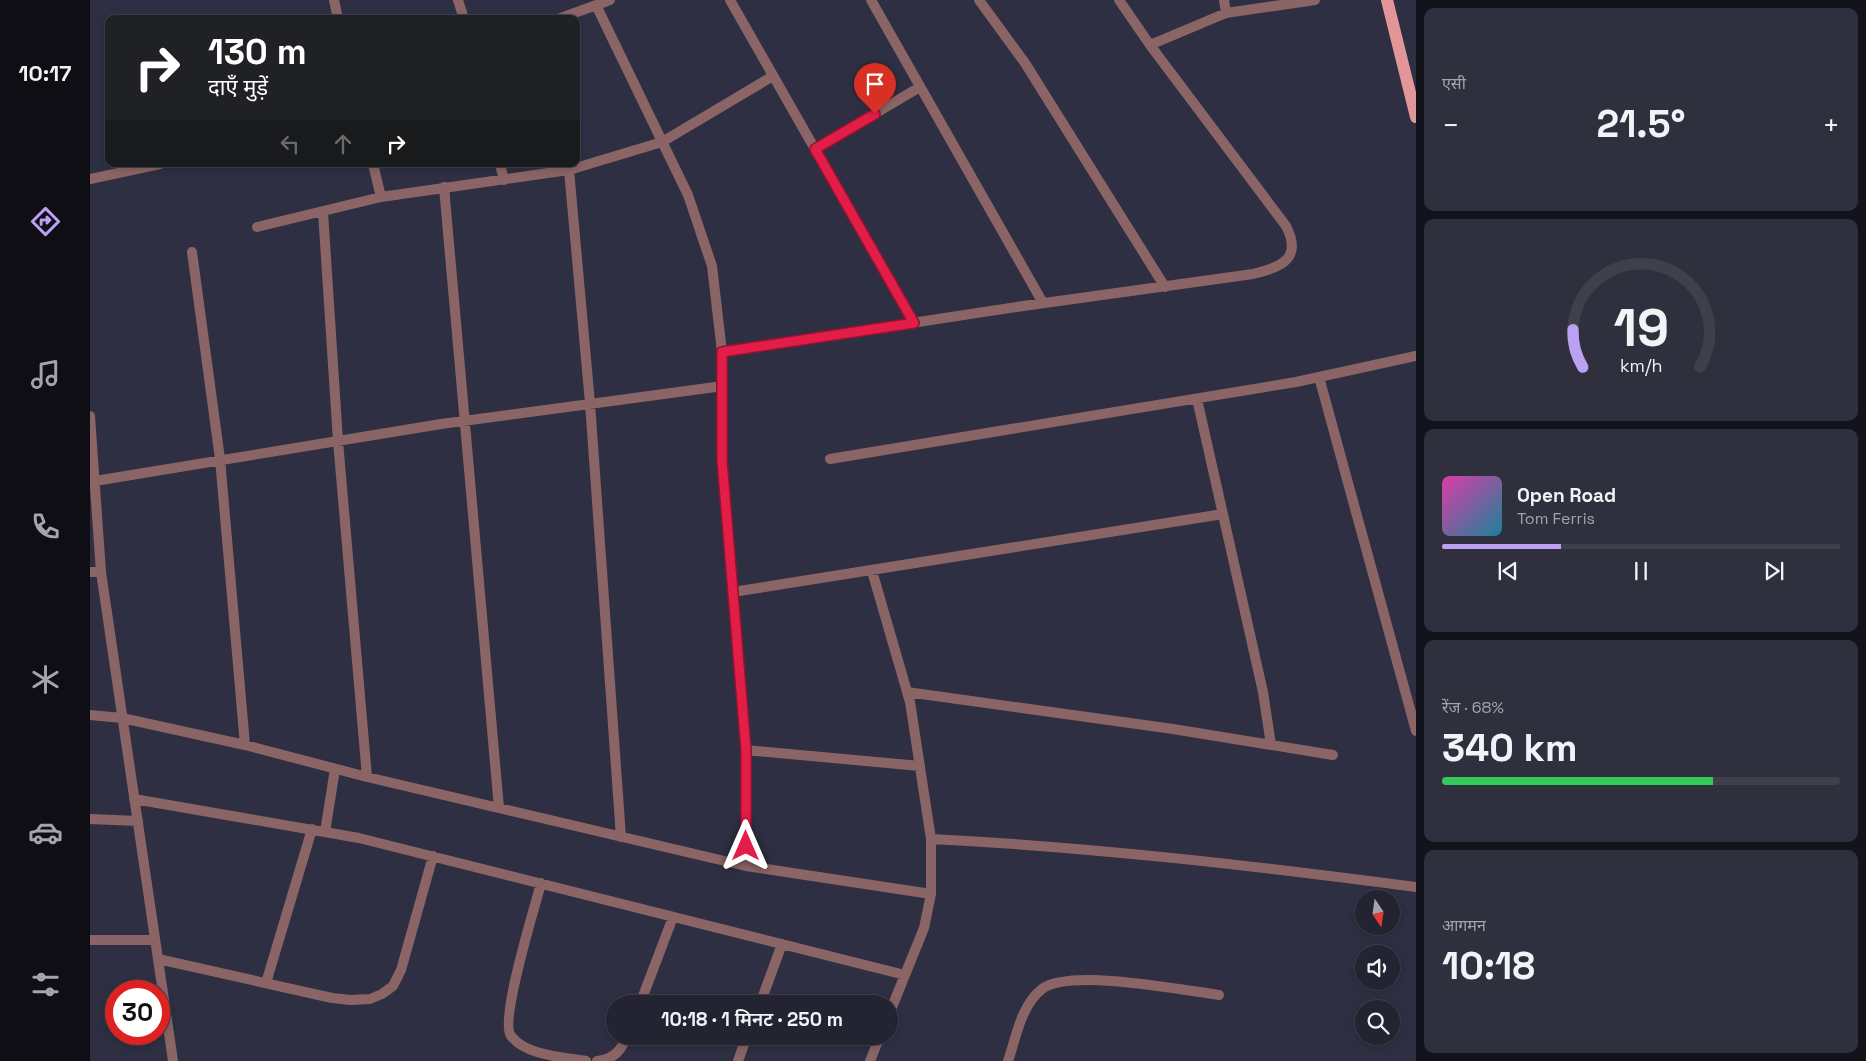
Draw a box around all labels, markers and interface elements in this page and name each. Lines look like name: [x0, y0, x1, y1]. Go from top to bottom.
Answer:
text: 130 m: [208, 30, 307, 74]
icon: right: [125, 35, 190, 100]
text: 10:17: [19, 59, 71, 87]
pin: [854, 63, 896, 114]
icon: arrive: [861, 70, 889, 98]
text: दाएँ मुड़ें: [208, 73, 268, 101]
text: एसी: [1442, 73, 1466, 94]
text: 21.5°: [1597, 100, 1685, 148]
text: −: [1442, 107, 1459, 143]
text: +: [1823, 107, 1840, 143]
icon: left: [276, 130, 304, 158]
icon: ahead: [329, 130, 357, 158]
icon: right: [382, 130, 410, 158]
icon: directions: [28, 204, 63, 239]
text: 19: [1613, 295, 1669, 361]
text: km/h: [1620, 354, 1662, 377]
icon: music: [28, 357, 63, 392]
text: Open Road: [1517, 483, 1616, 508]
text: Tom Ferris: [1517, 508, 1595, 529]
icon: phone: [28, 509, 63, 544]
icon: previous: [1494, 557, 1522, 585]
icon: pause: [1627, 557, 1655, 585]
icon: next: [1760, 557, 1788, 585]
icon: climate: [28, 662, 63, 697]
text: रेंज · 68%: [1442, 697, 1504, 718]
text: 340 km: [1442, 724, 1577, 772]
icon: car: [28, 815, 63, 850]
position arrow: [719, 819, 771, 871]
north arrow: [1355, 890, 1400, 935]
map controls: [1355, 890, 1400, 1045]
text: आगमन: [1442, 915, 1486, 936]
text: 10:18: [1442, 942, 1535, 990]
button: sound: [1355, 945, 1400, 990]
icon: filters: [28, 967, 63, 1002]
speed limit sign: 30: [105, 980, 170, 1045]
button: search: [1355, 1000, 1400, 1045]
text: 10:18 · 1 मिनट · 250 m: [661, 1007, 843, 1032]

